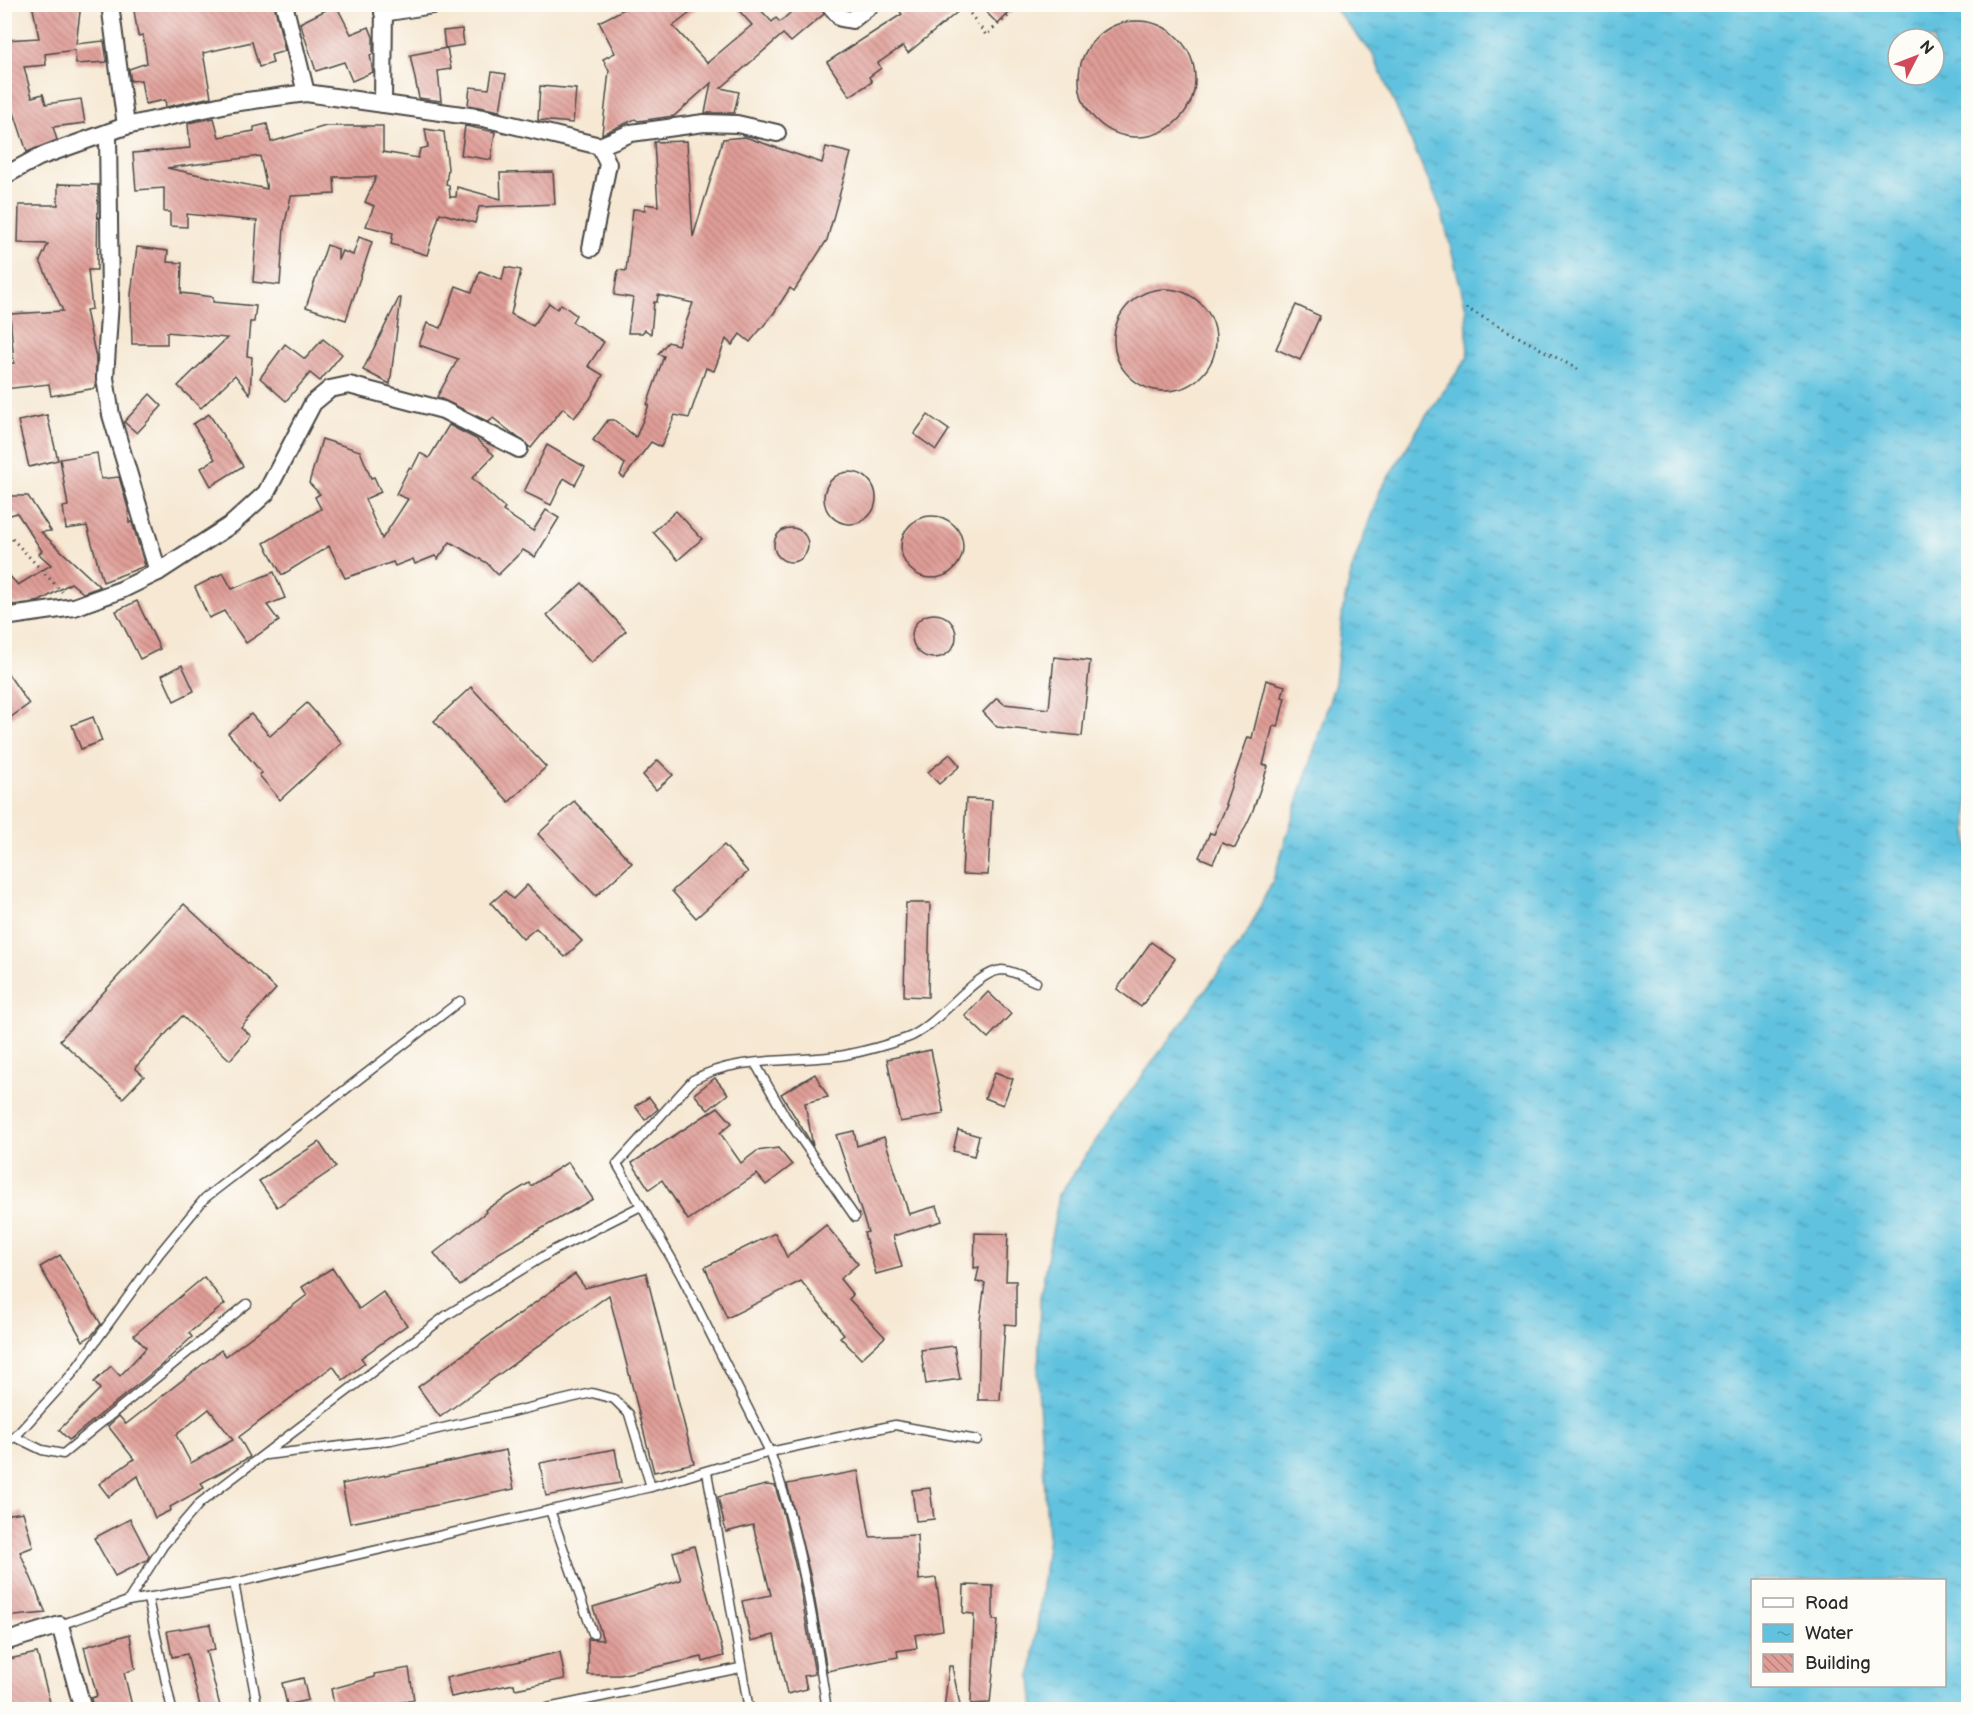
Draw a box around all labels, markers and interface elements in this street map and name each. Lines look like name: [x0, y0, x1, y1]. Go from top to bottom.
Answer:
north arrow: [1886, 27, 1946, 87]
text: N: [1915, 37, 1937, 59]
legend: [1751, 1579, 1946, 1687]
text: Road: [1805, 1593, 1849, 1614]
text: Water: [1805, 1623, 1853, 1644]
text: Building: [1805, 1653, 1871, 1674]

